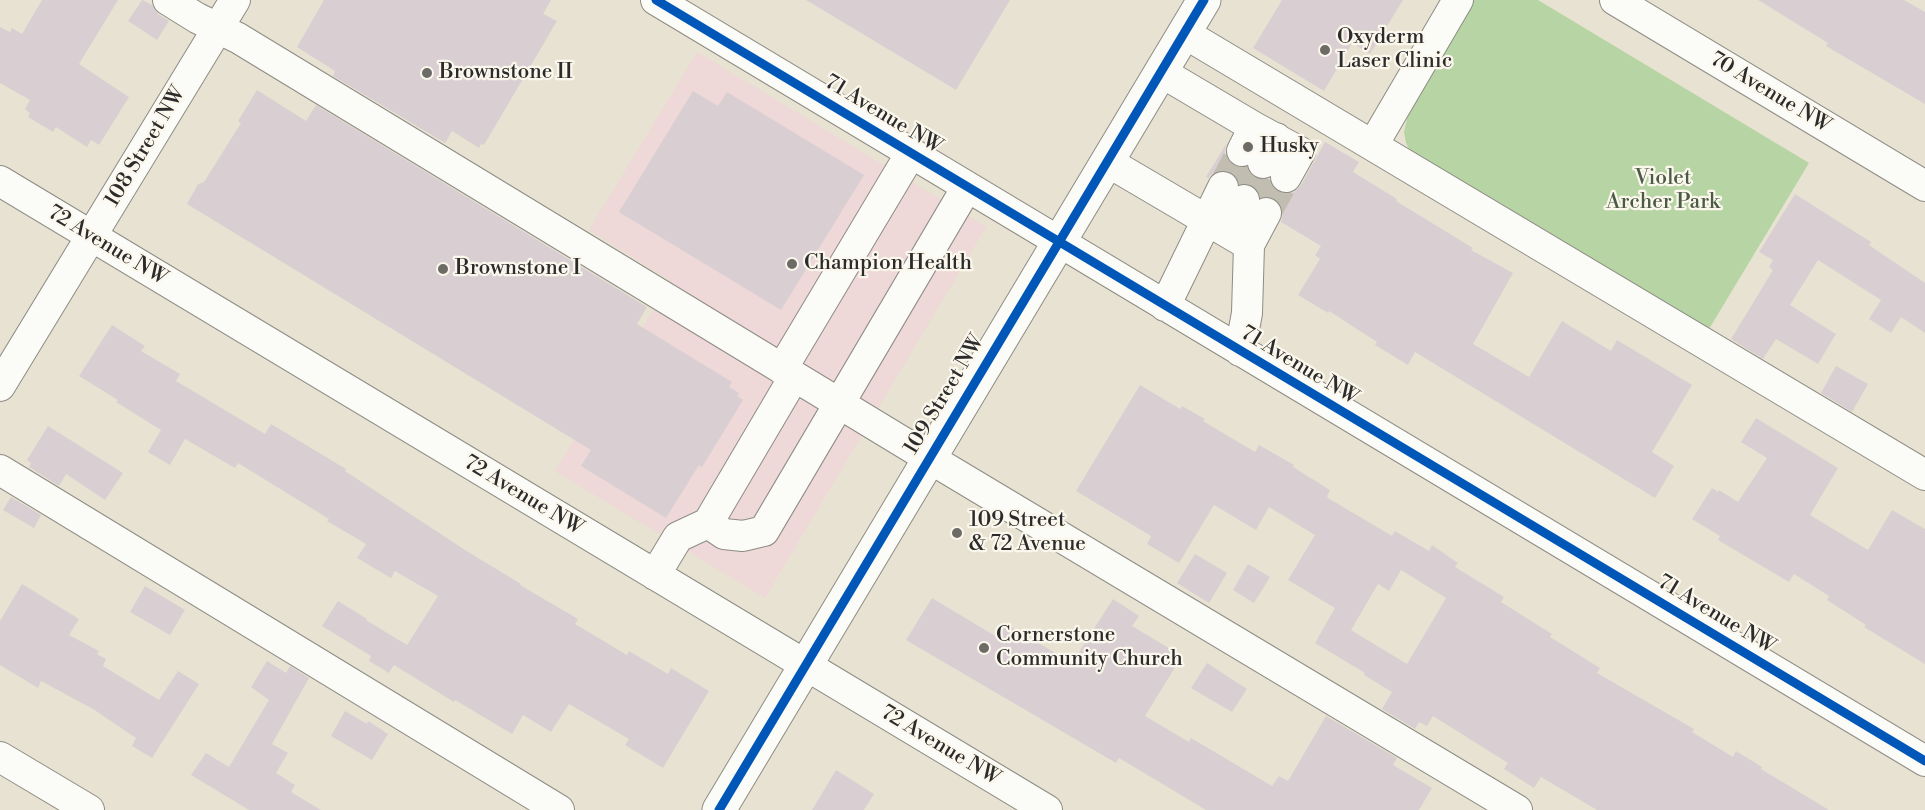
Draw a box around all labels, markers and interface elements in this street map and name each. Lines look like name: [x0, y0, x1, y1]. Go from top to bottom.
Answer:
place label: Oxyderm Laser Clinic: [1337, 25, 1452, 75]
marker: Oxyderm Laser Clinic: [1318, 43, 1332, 57]
street label: 70 Avenue NW: [1705, 47, 1835, 139]
place label: Brownstone II: [439, 60, 573, 86]
marker: Brownstone II: [420, 66, 434, 80]
street label: 71 Avenue NW: [820, 70, 946, 160]
street label: 108 Street NW: [100, 82, 192, 212]
place label: Husky: [1260, 134, 1319, 160]
marker: Husky: [1241, 140, 1255, 154]
park label: Violet Archer Park: [1606, 166, 1720, 216]
street label: 72 Avenue NW: [43, 200, 171, 292]
place label: Champion Health: [804, 251, 972, 277]
place label: Brownstone I: [455, 256, 581, 282]
marker: Champion Health: [785, 257, 799, 271]
marker: Brownstone I: [436, 262, 450, 276]
street label: 71 Avenue NW: [1236, 321, 1362, 411]
street label: 109 Street NW: [899, 330, 991, 460]
street label: 72 Avenue NW: [459, 450, 587, 542]
place label: 109 Street & 72 Avenue: [969, 508, 1086, 558]
marker: 109 Street & 72 Avenue: [950, 526, 964, 540]
street label: 71 Avenue NW: [1653, 570, 1779, 660]
place label: Cornerstone Community Church: [996, 623, 1183, 673]
marker: Cornerstone Community Church: [977, 641, 991, 655]
street label: 72 Avenue NW: [876, 700, 1004, 792]

